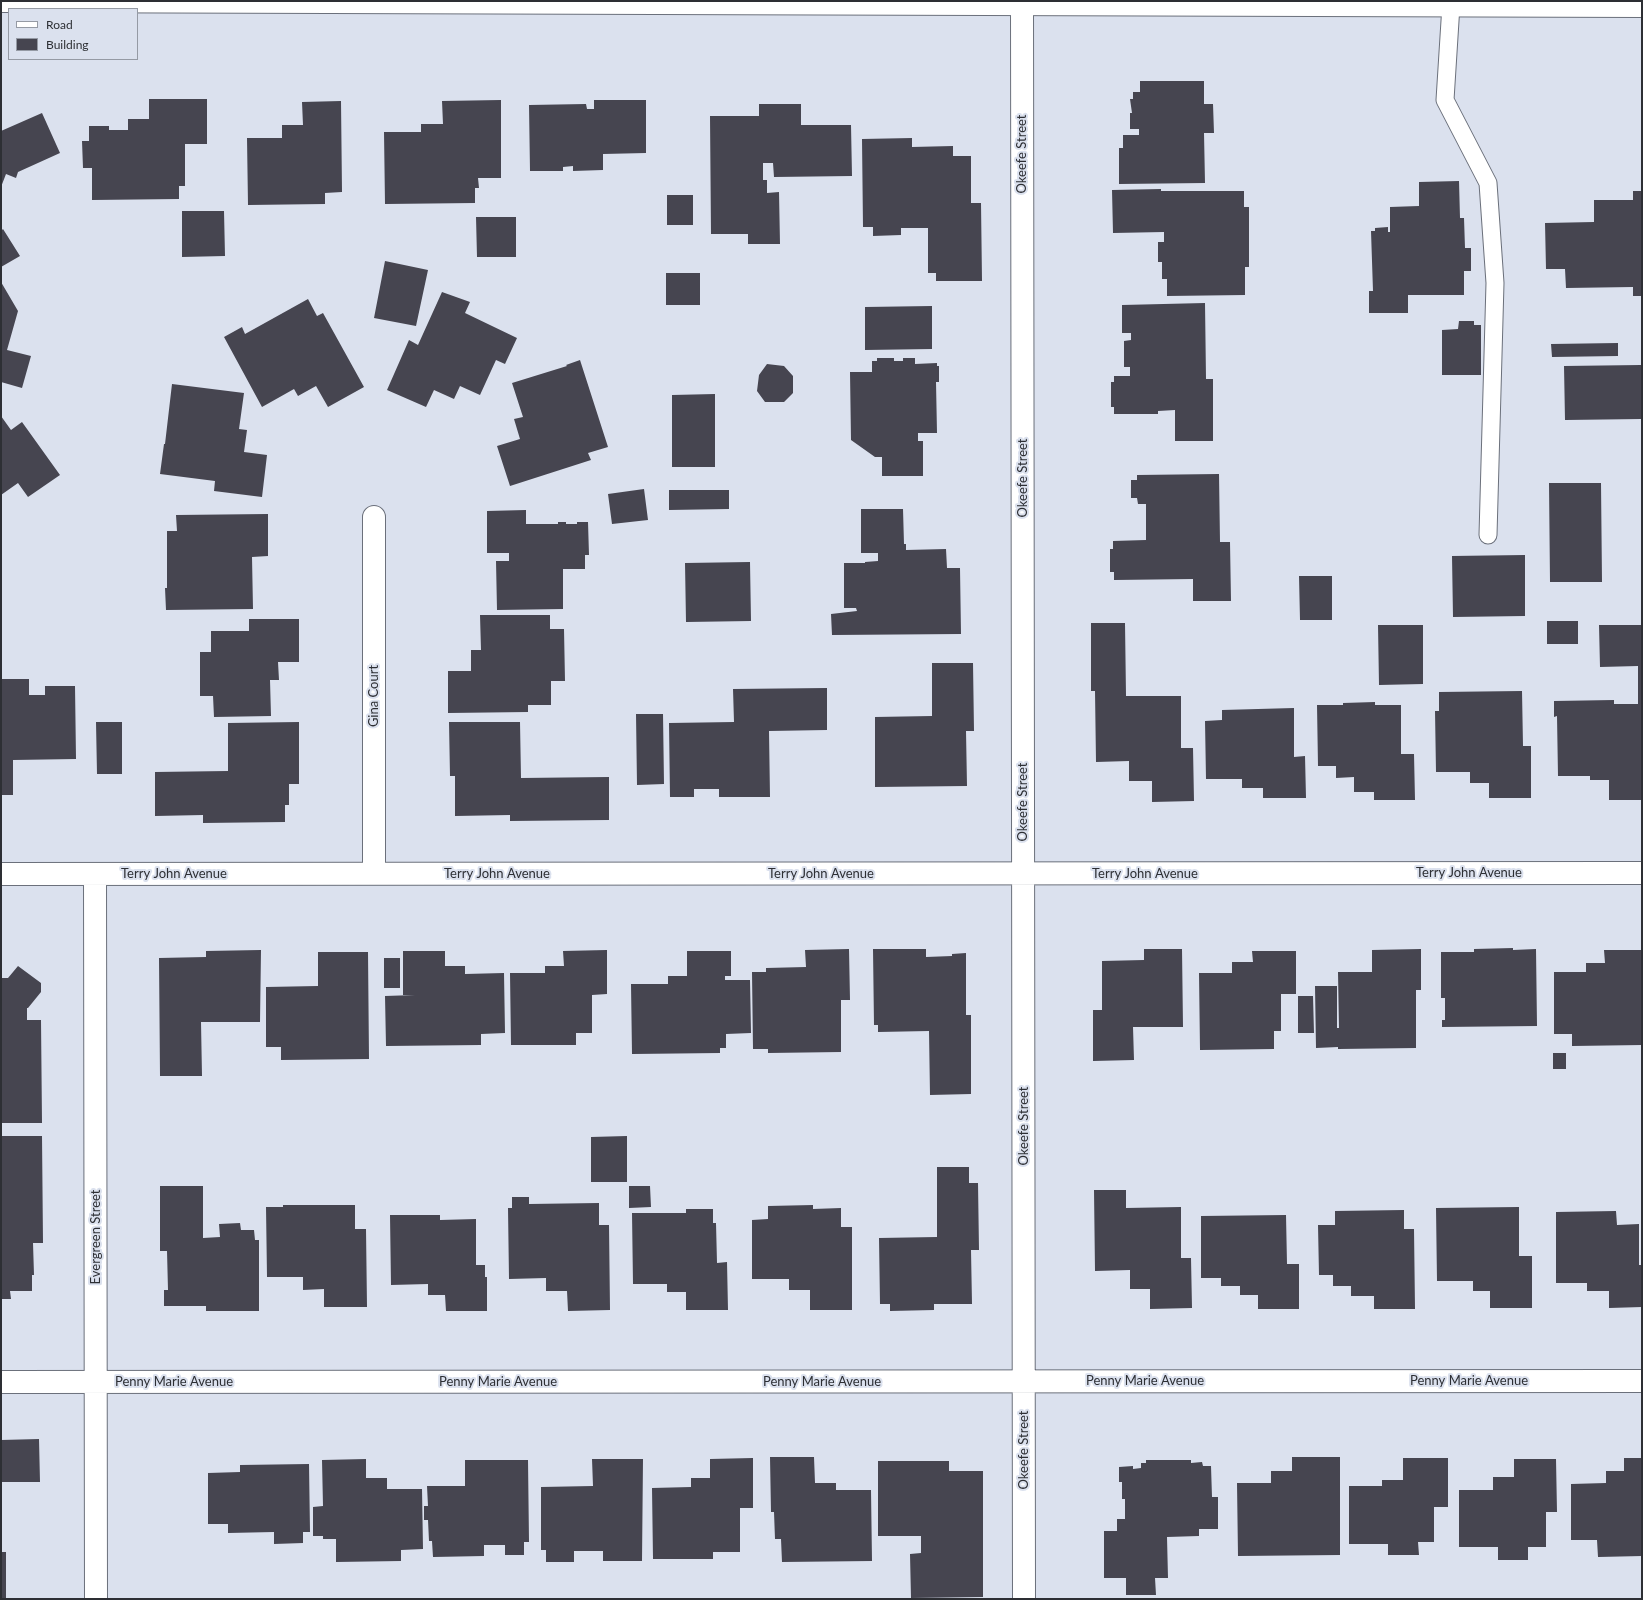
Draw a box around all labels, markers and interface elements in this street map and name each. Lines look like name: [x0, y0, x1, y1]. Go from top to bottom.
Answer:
legend: [8, 8, 138, 60]
text: Road: [46, 17, 73, 32]
text: Building: [46, 37, 89, 52]
street label: Okeefe Street: [1014, 115, 1030, 193]
street label: Okeefe Street: [1015, 439, 1031, 517]
street label: Gina Court: [366, 665, 382, 727]
street label: Okeefe Street: [1015, 763, 1031, 841]
street label: Terry John Avenue: [1416, 865, 1522, 881]
street label: Terry John Avenue: [121, 866, 227, 882]
street label: Terry John Avenue: [444, 866, 550, 882]
street label: Terry John Avenue: [768, 866, 874, 882]
street label: Terry John Avenue: [1092, 866, 1198, 882]
street label: Okeefe Street: [1016, 1087, 1032, 1165]
street label: Evergreen Street: [88, 1190, 104, 1284]
street label: Penny Marie Avenue: [1086, 1373, 1204, 1389]
street label: Penny Marie Avenue: [1410, 1373, 1528, 1389]
street label: Penny Marie Avenue: [115, 1374, 233, 1390]
street label: Penny Marie Avenue: [439, 1374, 557, 1390]
street label: Penny Marie Avenue: [763, 1374, 881, 1390]
street label: Okeefe Street: [1016, 1411, 1032, 1489]

